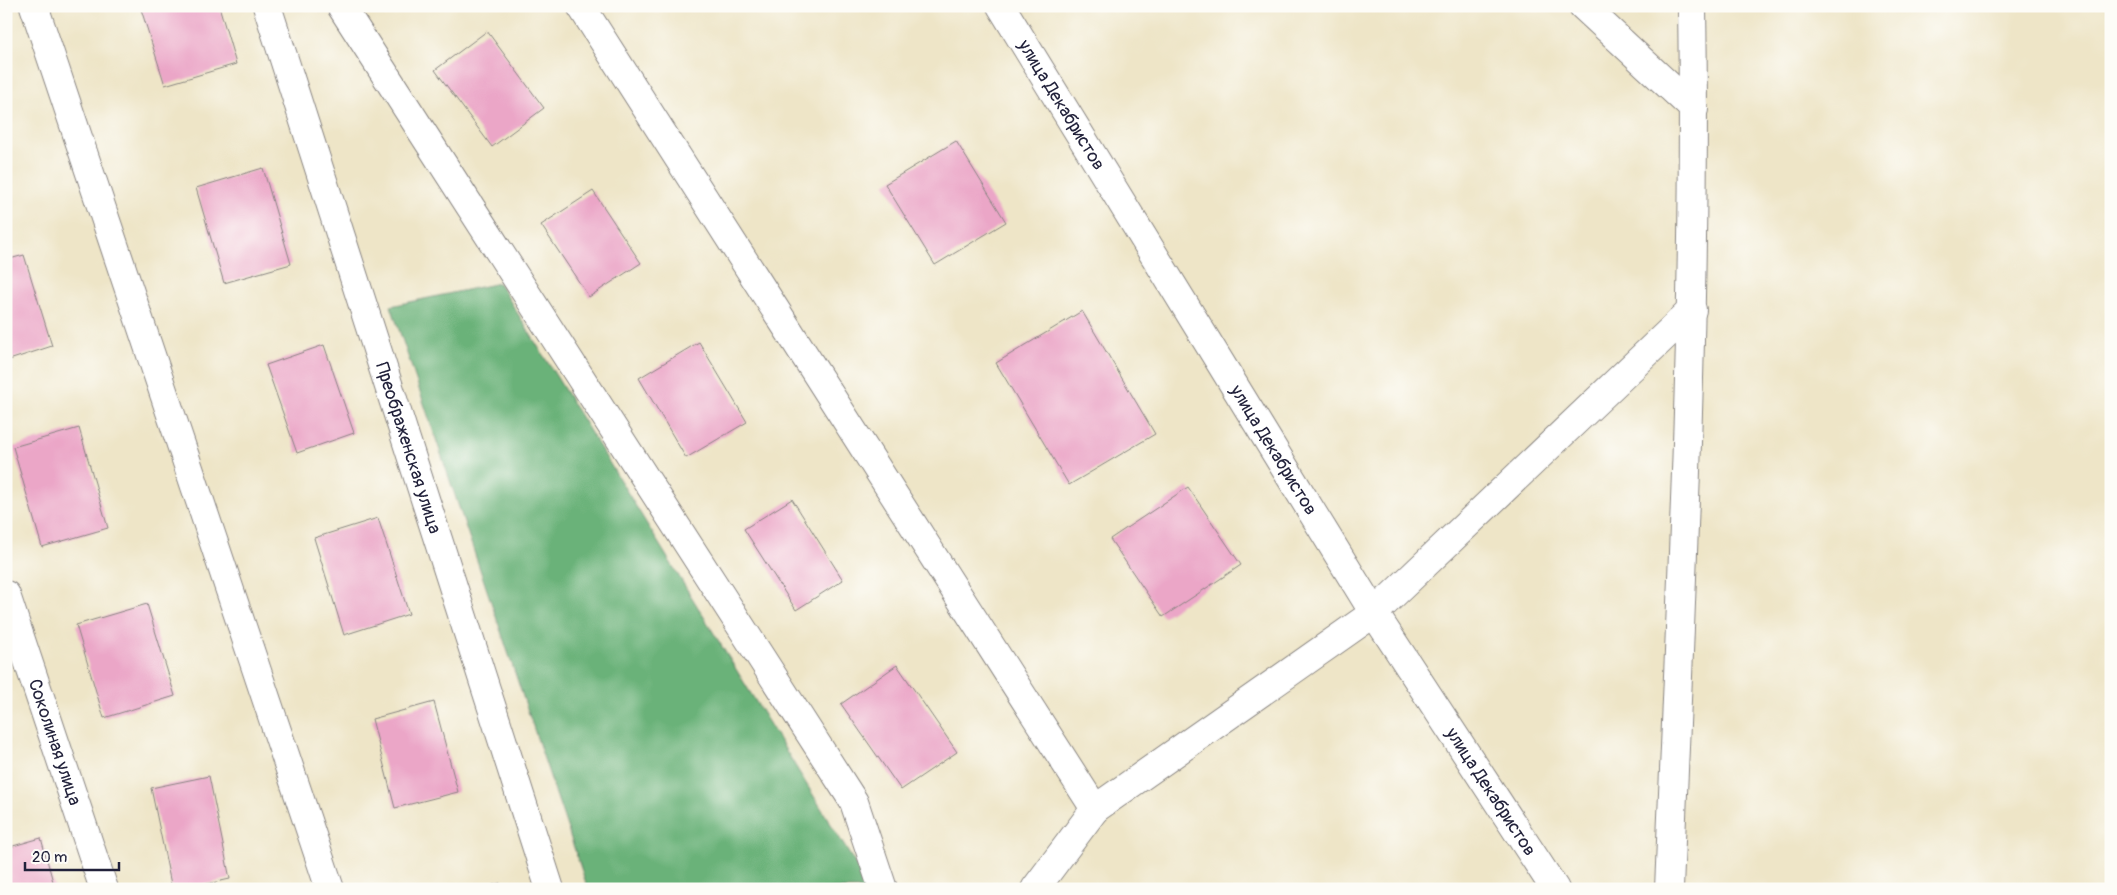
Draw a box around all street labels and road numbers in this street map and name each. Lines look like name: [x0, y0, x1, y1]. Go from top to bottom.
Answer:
street label: улица Декабристов: [1012, 35, 1110, 175]
street label: Преображенская улица: [370, 360, 446, 537]
street label: улица Декабристов: [1224, 380, 1322, 520]
street label: Соколиная улица: [23, 676, 86, 808]
street label: улица Декабристов: [1440, 722, 1541, 860]

